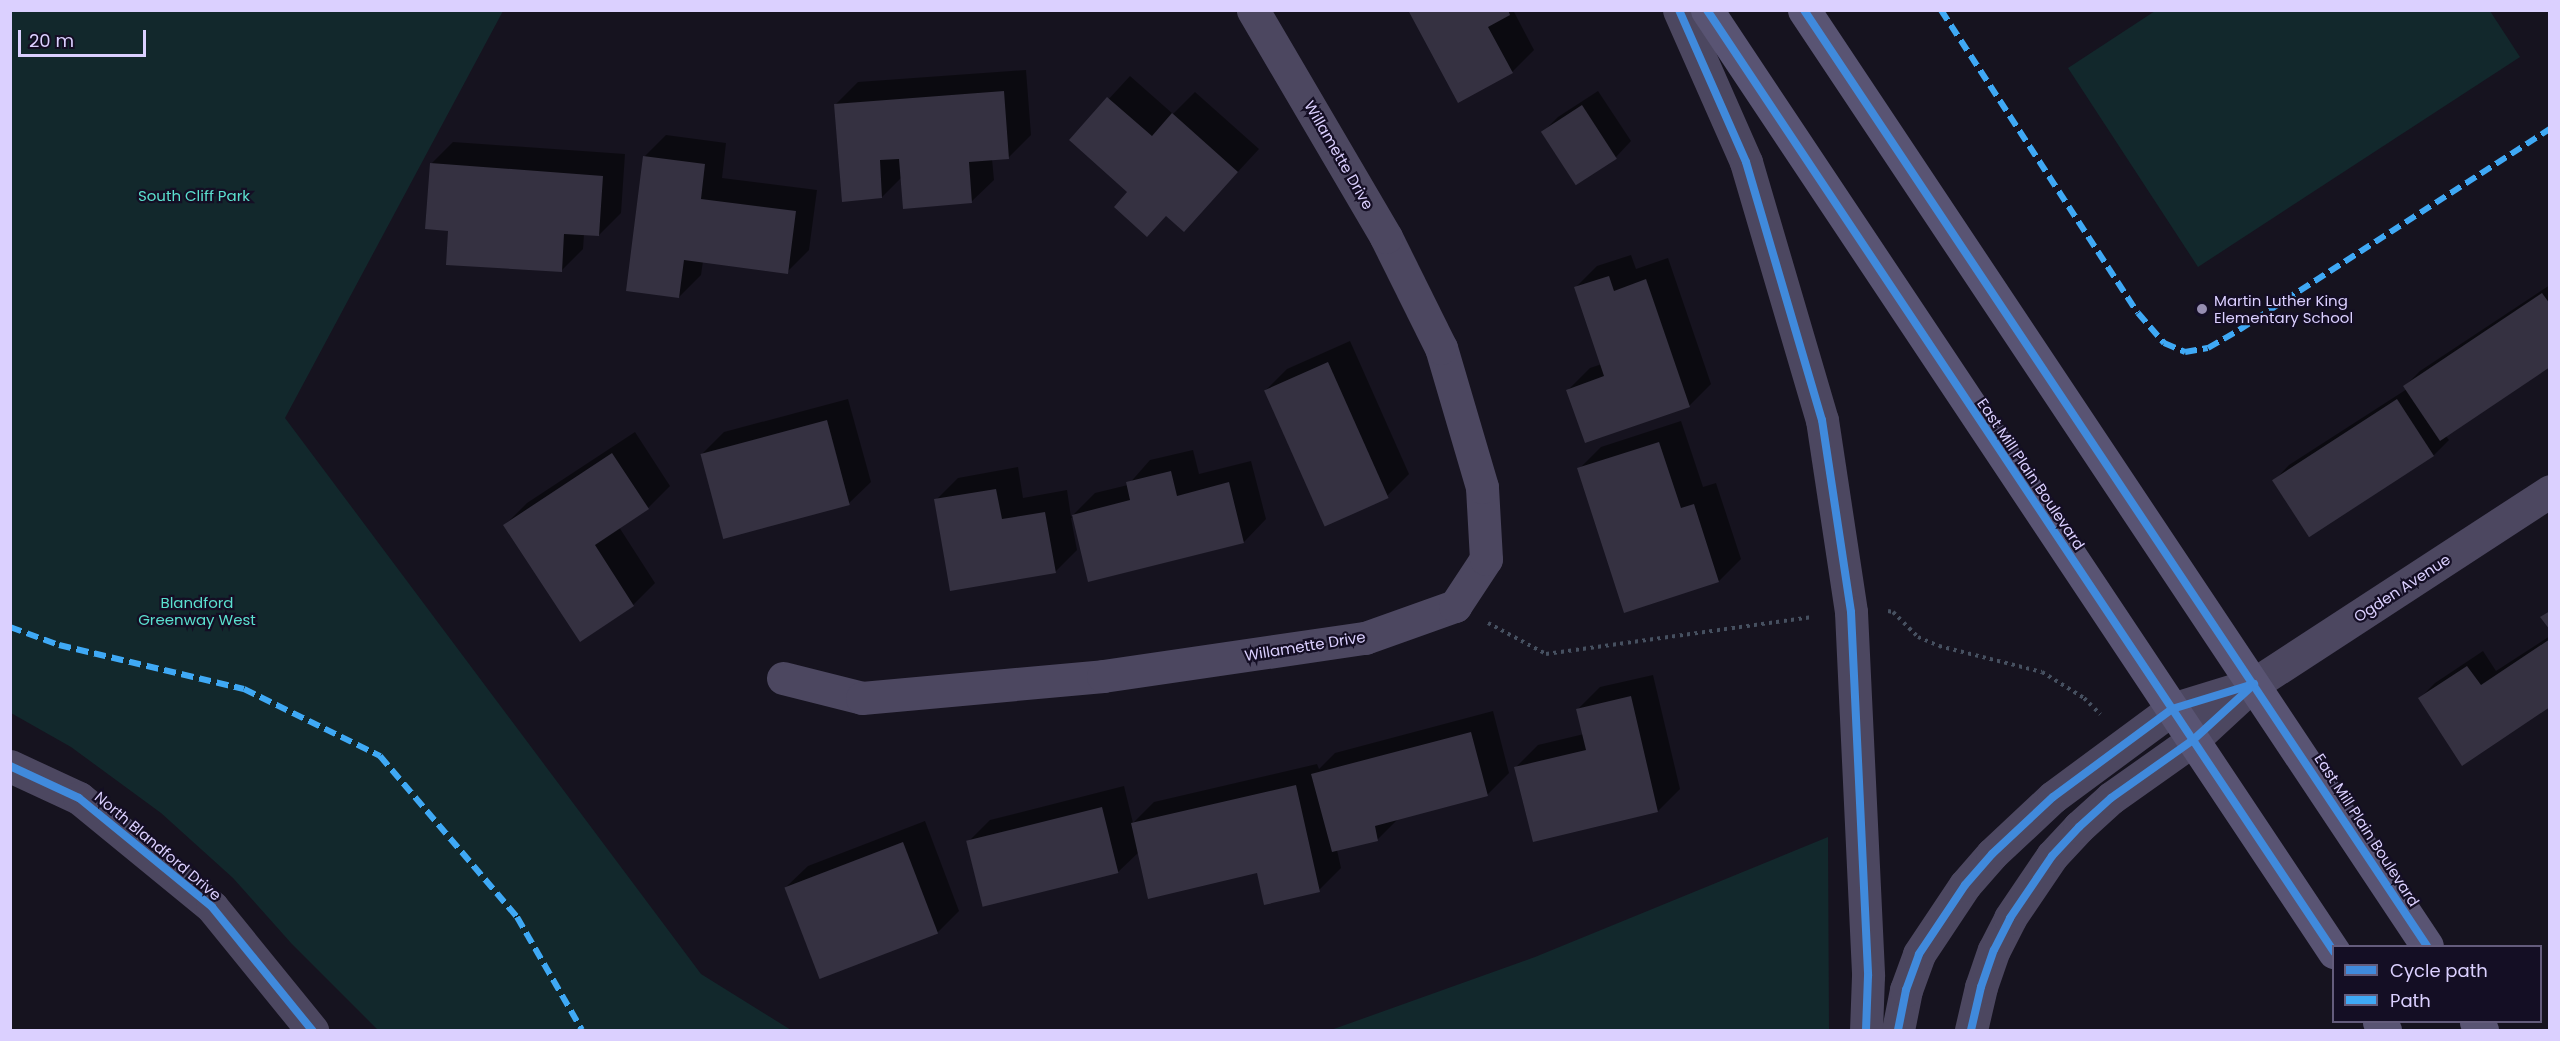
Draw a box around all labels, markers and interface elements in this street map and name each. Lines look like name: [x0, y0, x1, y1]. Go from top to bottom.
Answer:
scale bar: [21, 18, 148, 56]
text: 20 m: [29, 28, 74, 53]
street label: Willamette Drive: [1301, 97, 1377, 213]
park label: South Cliff Park: [138, 187, 250, 205]
place label: Martin Luther King Elementary School: [2214, 291, 2353, 326]
marker: Martin Luther King Elementary School: [2195, 302, 2209, 316]
street label: East Mill Plain Boulevard: [1974, 395, 2088, 553]
street label: Ogden Avenue: [2350, 550, 2454, 626]
park label: Blandford Greenway West: [138, 593, 256, 628]
street label: Willamette Drive: [1243, 628, 1367, 664]
street label: East Mill Plain Boulevard: [2311, 750, 2423, 910]
street label: North Blandford Drive: [91, 788, 225, 904]
legend: [2332, 945, 2542, 1023]
text: Cycle path: [2390, 958, 2488, 983]
text: Path: [2390, 988, 2431, 1013]

